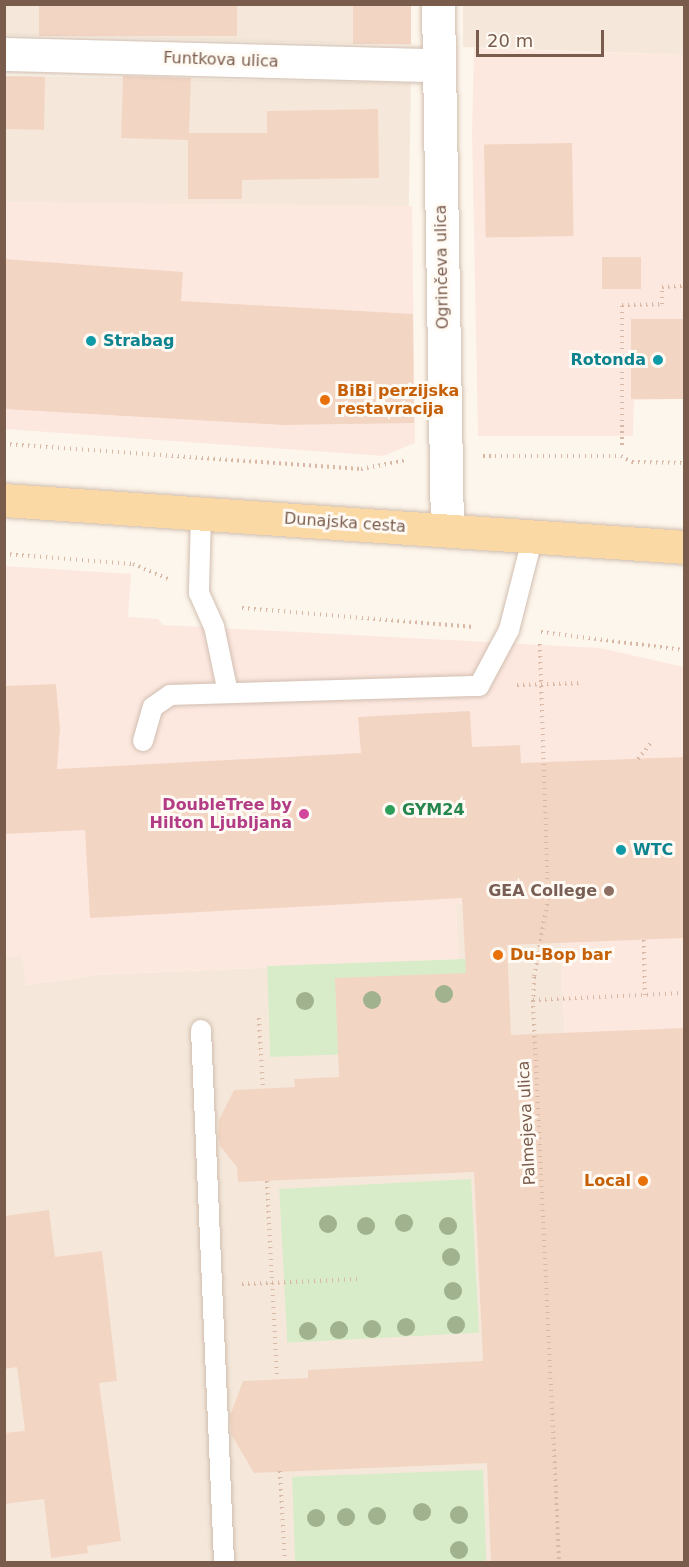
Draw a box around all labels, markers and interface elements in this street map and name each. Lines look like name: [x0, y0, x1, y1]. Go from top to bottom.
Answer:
scale bar: [479, 18, 606, 56]
text: 20 m: [487, 30, 533, 51]
street label: Funtkova ulica: [163, 48, 279, 72]
street label: Ogrinčeva ulica: [431, 205, 453, 329]
place label: Strabag: [103, 331, 175, 351]
marker: Strabag: [84, 334, 98, 348]
place label: Rotonda: [570, 350, 646, 370]
marker: Rotonda: [651, 353, 665, 367]
place label: BiBi perzijska restavracija: [337, 381, 459, 419]
marker: BiBi perzijska restavracija: [318, 393, 332, 407]
street label: Dunajska cesta: [283, 509, 407, 537]
place label: DoubleTree by Hilton Ljubljana: [150, 795, 292, 833]
place label: GYM24: [402, 800, 465, 820]
marker: GYM24: [383, 803, 397, 817]
marker: DoubleTree by Hilton Ljubljana: [297, 807, 311, 821]
place label: WTC: [633, 840, 673, 860]
marker: WTC: [614, 843, 628, 857]
place label: GEA College: [488, 881, 597, 901]
marker: GEA College: [602, 884, 616, 898]
place label: Du-Bop bar: [510, 945, 612, 965]
marker: Du-Bop bar: [491, 948, 505, 962]
street label: Palmejeva ulica: [514, 1060, 540, 1186]
place label: Local: [584, 1171, 631, 1191]
marker: Local: [636, 1174, 650, 1188]

